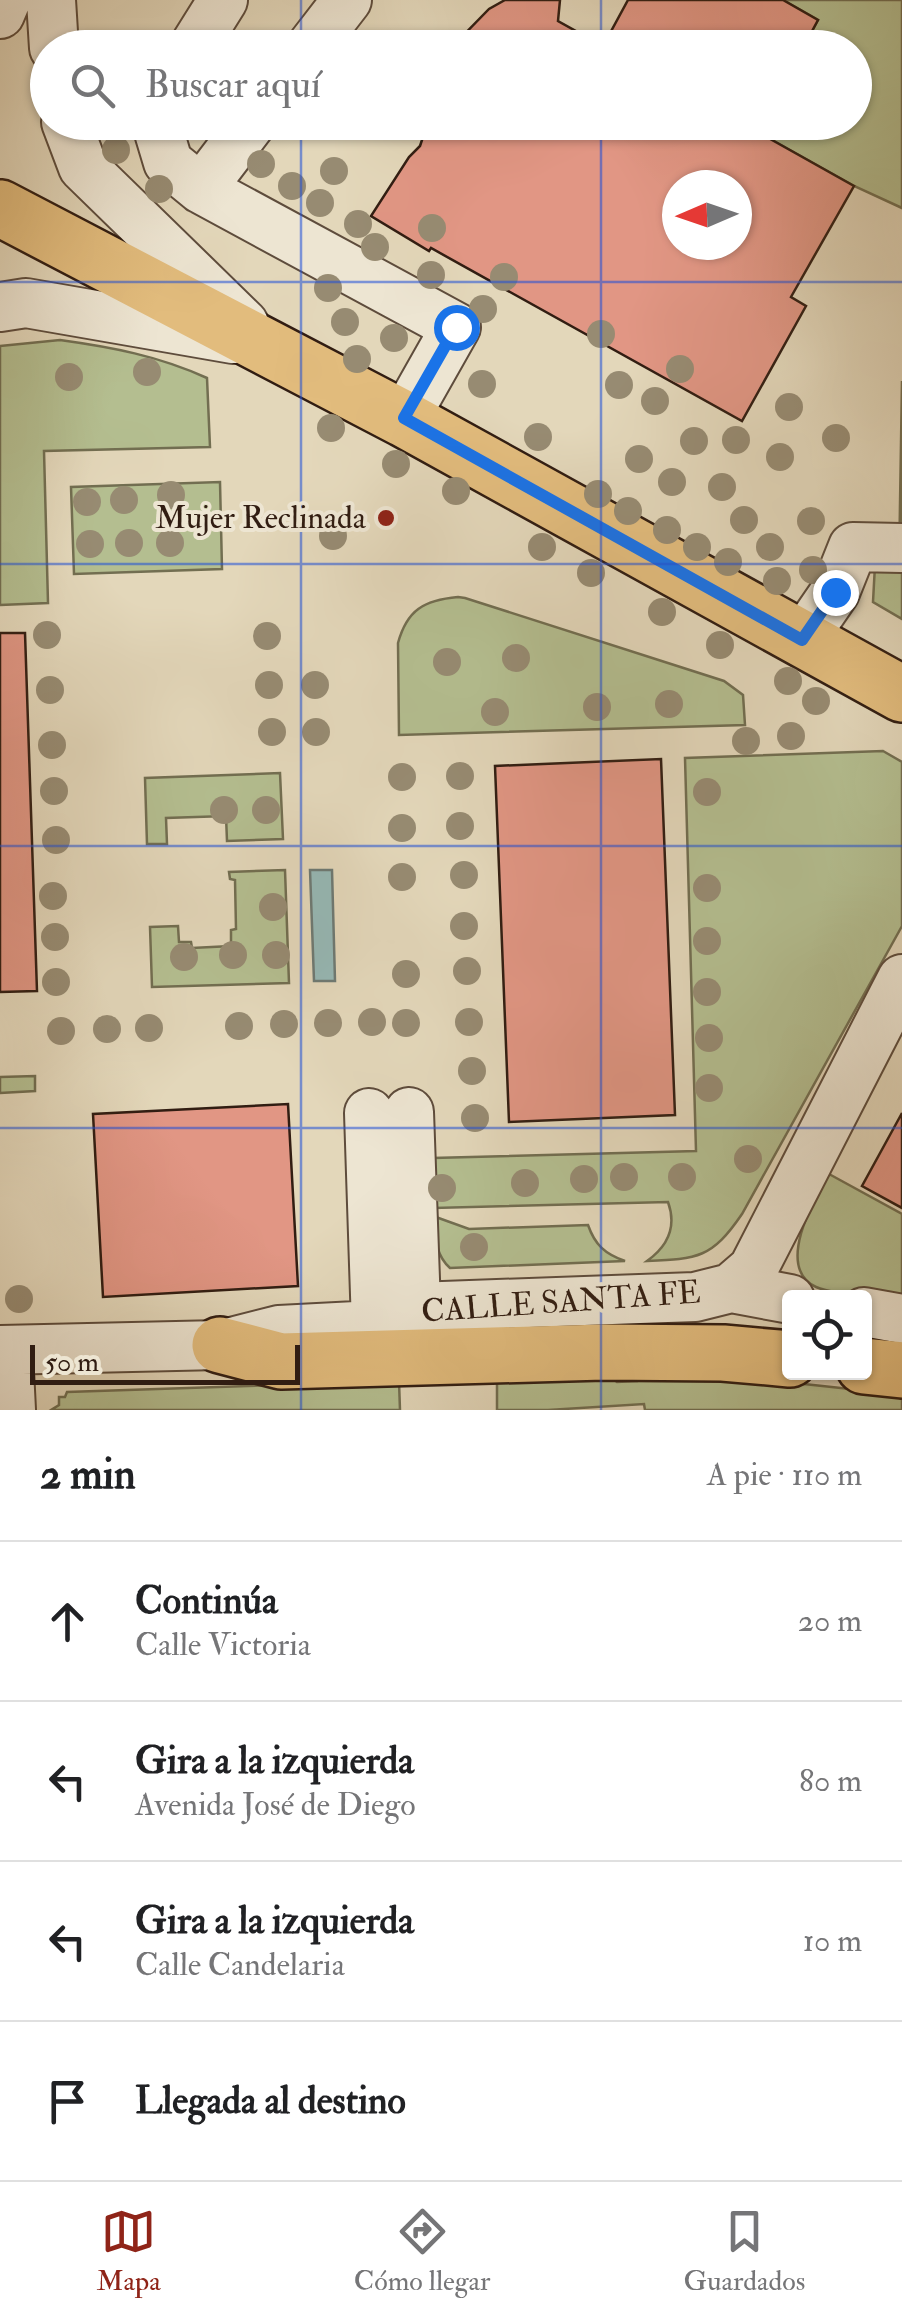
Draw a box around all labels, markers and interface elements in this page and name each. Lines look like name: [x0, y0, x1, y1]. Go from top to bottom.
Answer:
search box: [30, 30, 872, 140]
icon: search: [65, 58, 120, 113]
text: Buscar aquí: [145, 61, 321, 109]
north arrow: [662, 170, 752, 260]
route start: [434, 305, 480, 351]
place label: Mujer Reclinada: [155, 498, 367, 538]
marker: Mujer Reclinada: [375, 507, 397, 529]
route end: [813, 570, 859, 616]
street label: CALLE SANTA FE: [420, 1272, 702, 1332]
map controls: [782, 1290, 872, 1380]
button: locate: [782, 1290, 872, 1380]
scale bar: [30, 1340, 300, 1384]
text: 50 m: [45, 1345, 99, 1380]
text: 2 min: [40, 1449, 136, 1501]
text: A pie · 110 m: [707, 1455, 862, 1495]
text: Continúa: [135, 1577, 278, 1625]
icon: ahead: [40, 1594, 95, 1649]
text: 20 m: [798, 1601, 862, 1641]
text: Calle Victoria: [135, 1625, 311, 1665]
text: Gira a la izquierda: [135, 1737, 414, 1785]
icon: left: [40, 1754, 95, 1809]
text: 80 m: [799, 1761, 862, 1801]
text: Avenida José de Diego: [135, 1785, 416, 1825]
text: Gira a la izquierda: [135, 1897, 414, 1945]
icon: left: [40, 1914, 95, 1969]
text: 10 m: [803, 1921, 862, 1961]
text: Calle Candelaria: [135, 1945, 345, 1985]
icon: arrive: [40, 2074, 95, 2129]
text: Llegada al destino: [135, 2077, 406, 2125]
tab: Mapa: [97, 2204, 161, 2299]
tab: Cómo llegar: [354, 2204, 490, 2299]
tab: Guardados: [683, 2204, 805, 2299]

